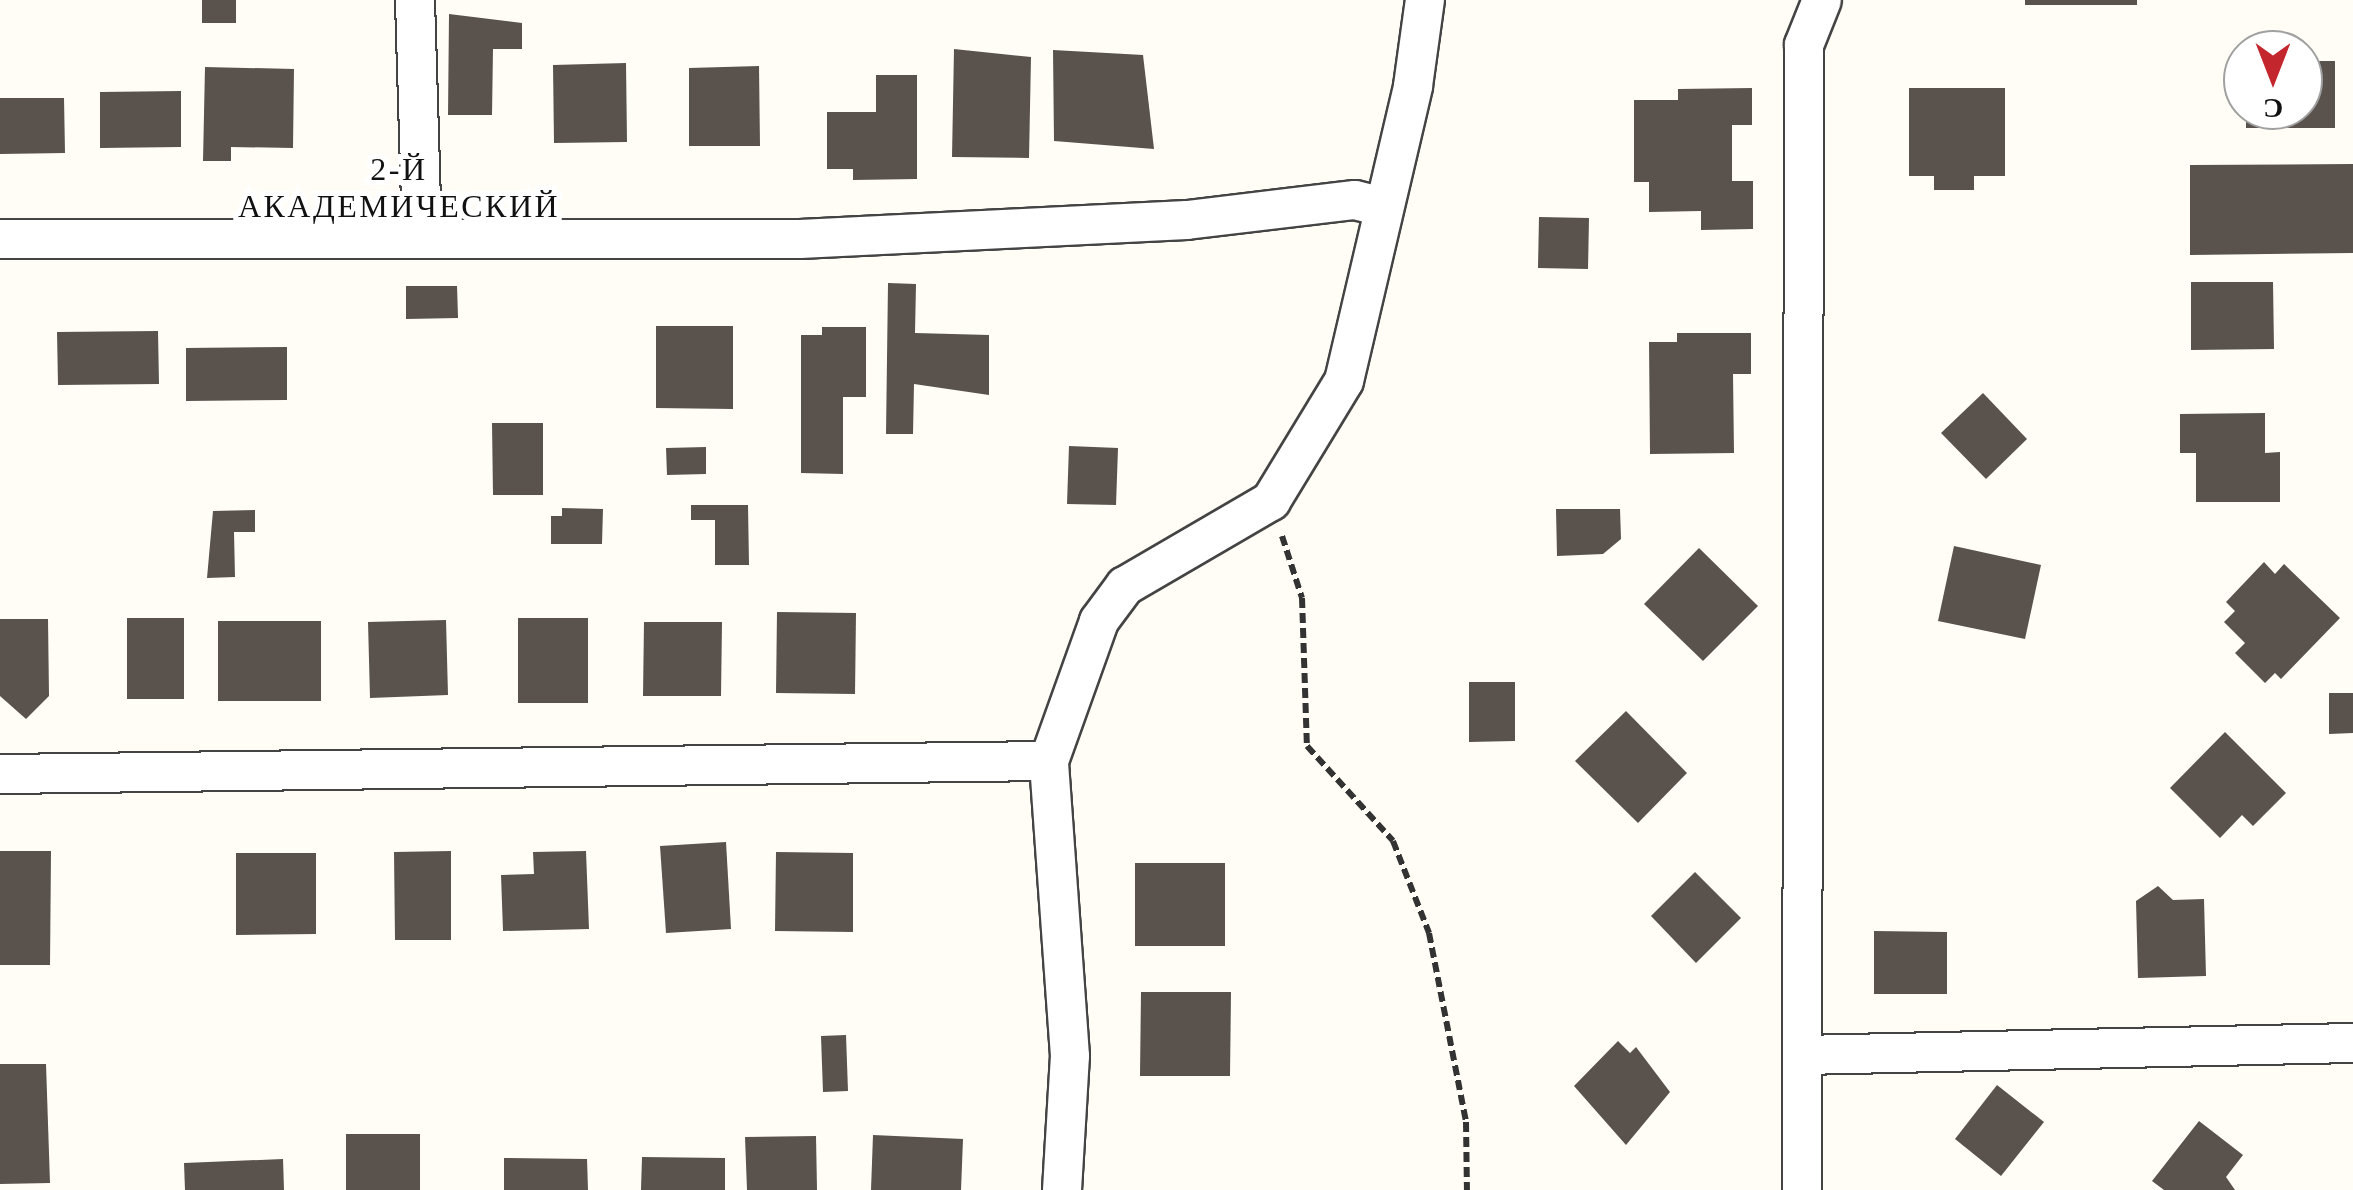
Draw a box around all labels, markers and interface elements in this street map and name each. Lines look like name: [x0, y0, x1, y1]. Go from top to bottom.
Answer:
north arrow: [2223, 30, 2323, 130]
text: С: [2263, 93, 2283, 124]
district label: 2-Й АКАДЕМИЧЕСКИЙ: [238, 151, 560, 226]

